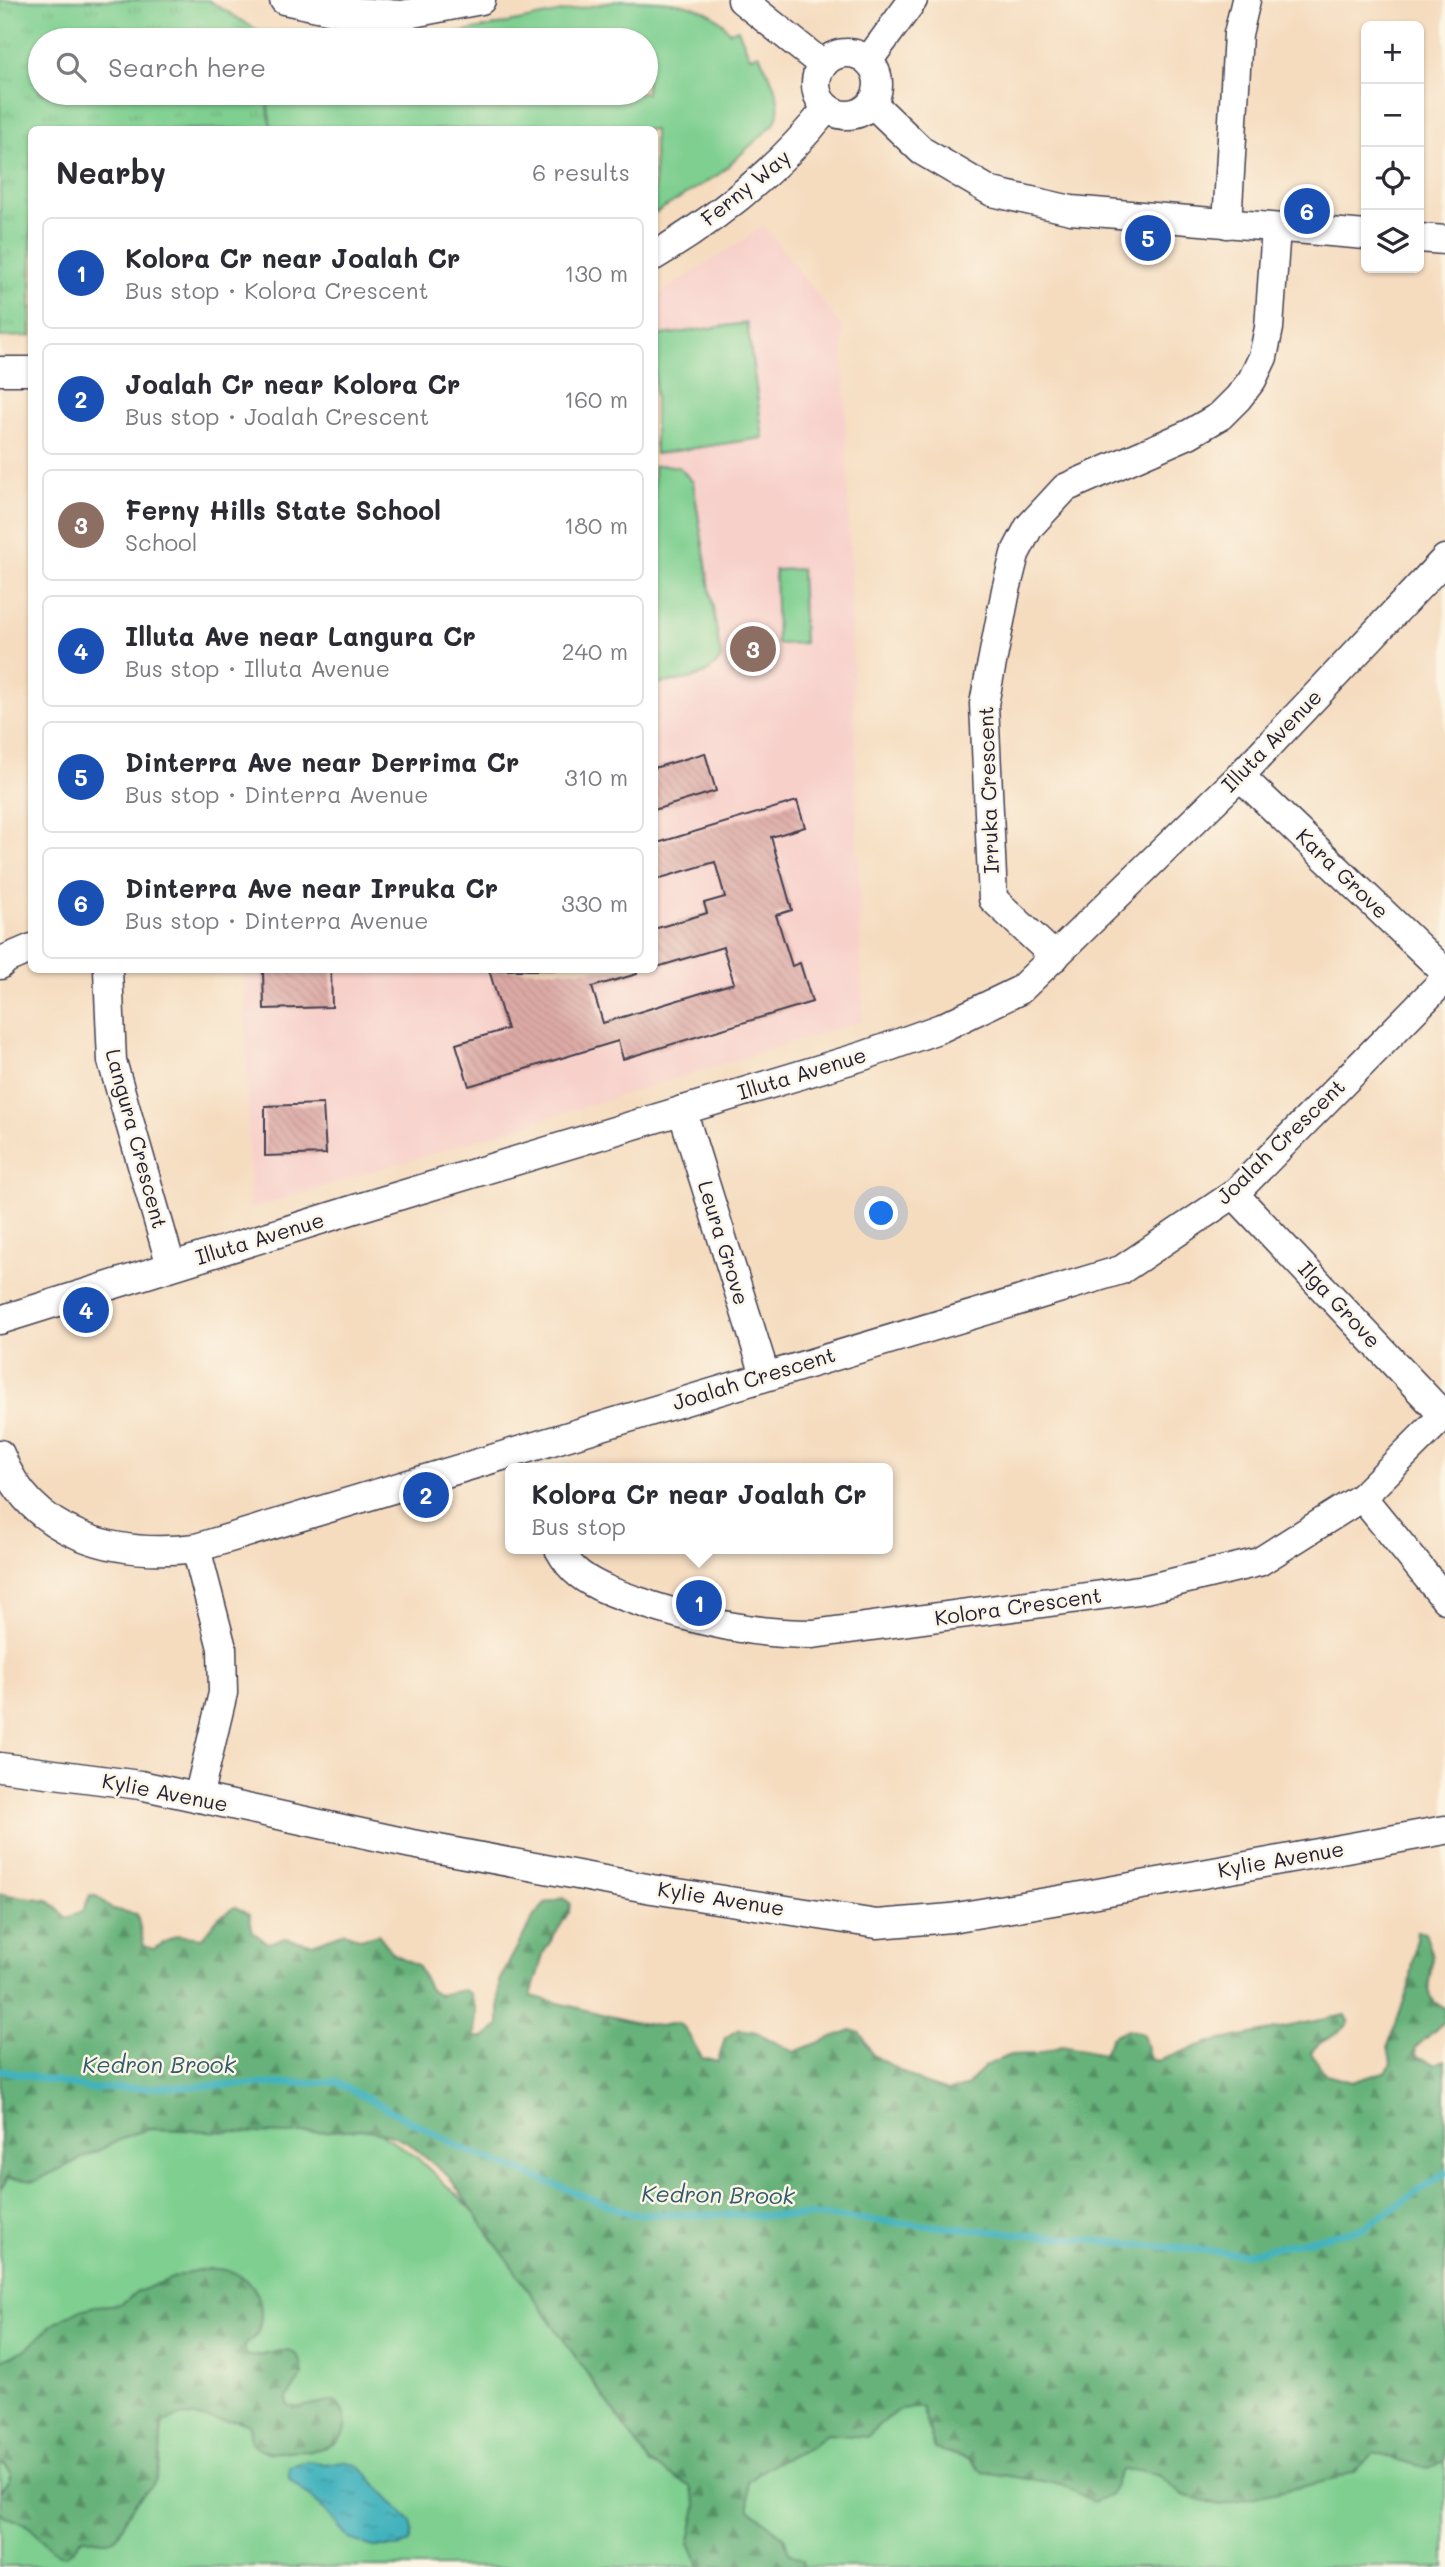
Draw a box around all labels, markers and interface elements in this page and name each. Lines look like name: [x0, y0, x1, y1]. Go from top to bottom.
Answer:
map controls: [1361, 21, 1424, 273]
button: +: [1361, 21, 1424, 84]
search box: [28, 28, 658, 105]
icon: search: [52, 48, 90, 86]
text: Search here: [108, 50, 266, 84]
button: −: [1361, 84, 1424, 147]
street label: Ferny Way: [695, 143, 795, 231]
button: locate: [1361, 147, 1424, 210]
text: Nearby: [56, 152, 166, 192]
text: 6 results: [532, 157, 630, 187]
pin: 6: [1284, 185, 1330, 237]
button: layers: [1361, 210, 1424, 273]
pin: 5: [1125, 212, 1171, 264]
text: Kolora Cr near Joalah Cr: [125, 241, 460, 275]
text: 1: [76, 258, 86, 288]
text: 130 m: [564, 258, 628, 288]
text: Bus stop · Kolora Crescent: [125, 275, 429, 305]
text: Joalah Cr near Kolora Cr: [125, 367, 460, 401]
text: 2: [75, 384, 87, 414]
text: 160 m: [564, 384, 628, 414]
text: Bus stop · Joalah Crescent: [125, 401, 429, 431]
text: Ferny Hills State School: [125, 493, 441, 527]
text: 3: [74, 510, 88, 540]
text: 180 m: [564, 510, 628, 540]
text: School: [125, 527, 198, 557]
text: Illuta Ave near Langura Cr: [125, 619, 476, 653]
pin: 3: [730, 623, 776, 675]
text: 4: [74, 636, 88, 666]
text: 240 m: [562, 636, 628, 666]
text: Bus stop · Illuta Avenue: [125, 653, 390, 683]
street label: Illuta Avenue: [1215, 683, 1327, 797]
street label: Irruka Crescent: [971, 706, 1004, 874]
text: Dinterra Ave near Derrima Cr: [125, 745, 519, 779]
text: 5: [74, 762, 88, 792]
text: 310 m: [564, 762, 628, 792]
text: Bus stop · Dinterra Avenue: [125, 779, 429, 809]
street label: Kara Grove: [1291, 822, 1395, 924]
text: Dinterra Ave near Irruka Cr: [125, 871, 498, 905]
text: 6: [74, 888, 88, 918]
text: 330 m: [561, 888, 628, 918]
text: Bus stop · Dinterra Avenue: [125, 905, 429, 935]
street label: Illuta Avenue: [734, 1040, 869, 1105]
street label: Langura Crescent: [101, 1046, 174, 1231]
street label: Joalah Crescent: [1210, 1073, 1350, 1209]
street label: Leura Grove: [693, 1177, 756, 1308]
your location: [864, 1196, 898, 1230]
street label: Illuta Avenue: [192, 1205, 327, 1270]
street label: Ilga Grove: [1293, 1255, 1387, 1353]
pin: 4: [63, 1284, 109, 1336]
street label: Joalah Crescent: [669, 1340, 838, 1415]
popup: [505, 1463, 893, 1554]
pin: 2: [403, 1469, 449, 1521]
text: Kolora Cr near Joalah Cr: [531, 1477, 867, 1511]
text: Bus stop: [531, 1511, 626, 1541]
pin: 1: [676, 1577, 722, 1629]
street label: Kolora Crescent: [933, 1580, 1103, 1631]
street label: Kylie Avenue: [100, 1766, 231, 1817]
street label: Kylie Avenue: [1215, 1834, 1346, 1883]
street label: Kylie Avenue: [656, 1874, 786, 1921]
water label: Kedron Brook: [82, 2049, 236, 2079]
water label: Kedron Brook: [641, 2178, 796, 2210]

